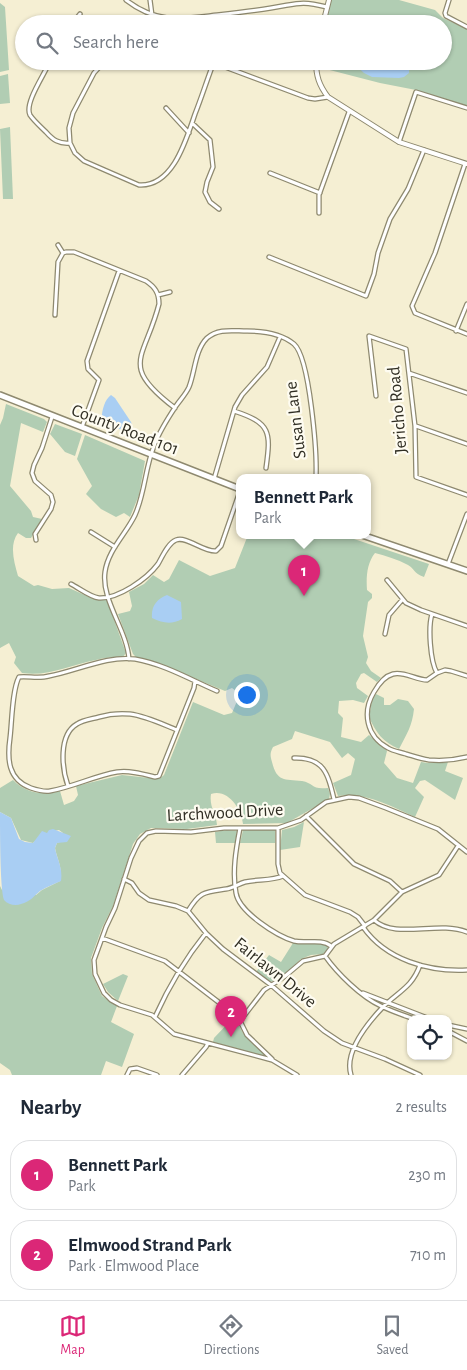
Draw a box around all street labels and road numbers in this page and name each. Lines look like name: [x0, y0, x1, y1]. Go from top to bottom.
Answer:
street label: Jericho Road: [385, 366, 411, 454]
street label: Susan Lane: [282, 380, 310, 460]
street label: County Road 101: [69, 401, 181, 459]
street label: Larchwood Drive: [166, 801, 284, 825]
street label: Fairlawn Drive: [230, 934, 320, 1012]

